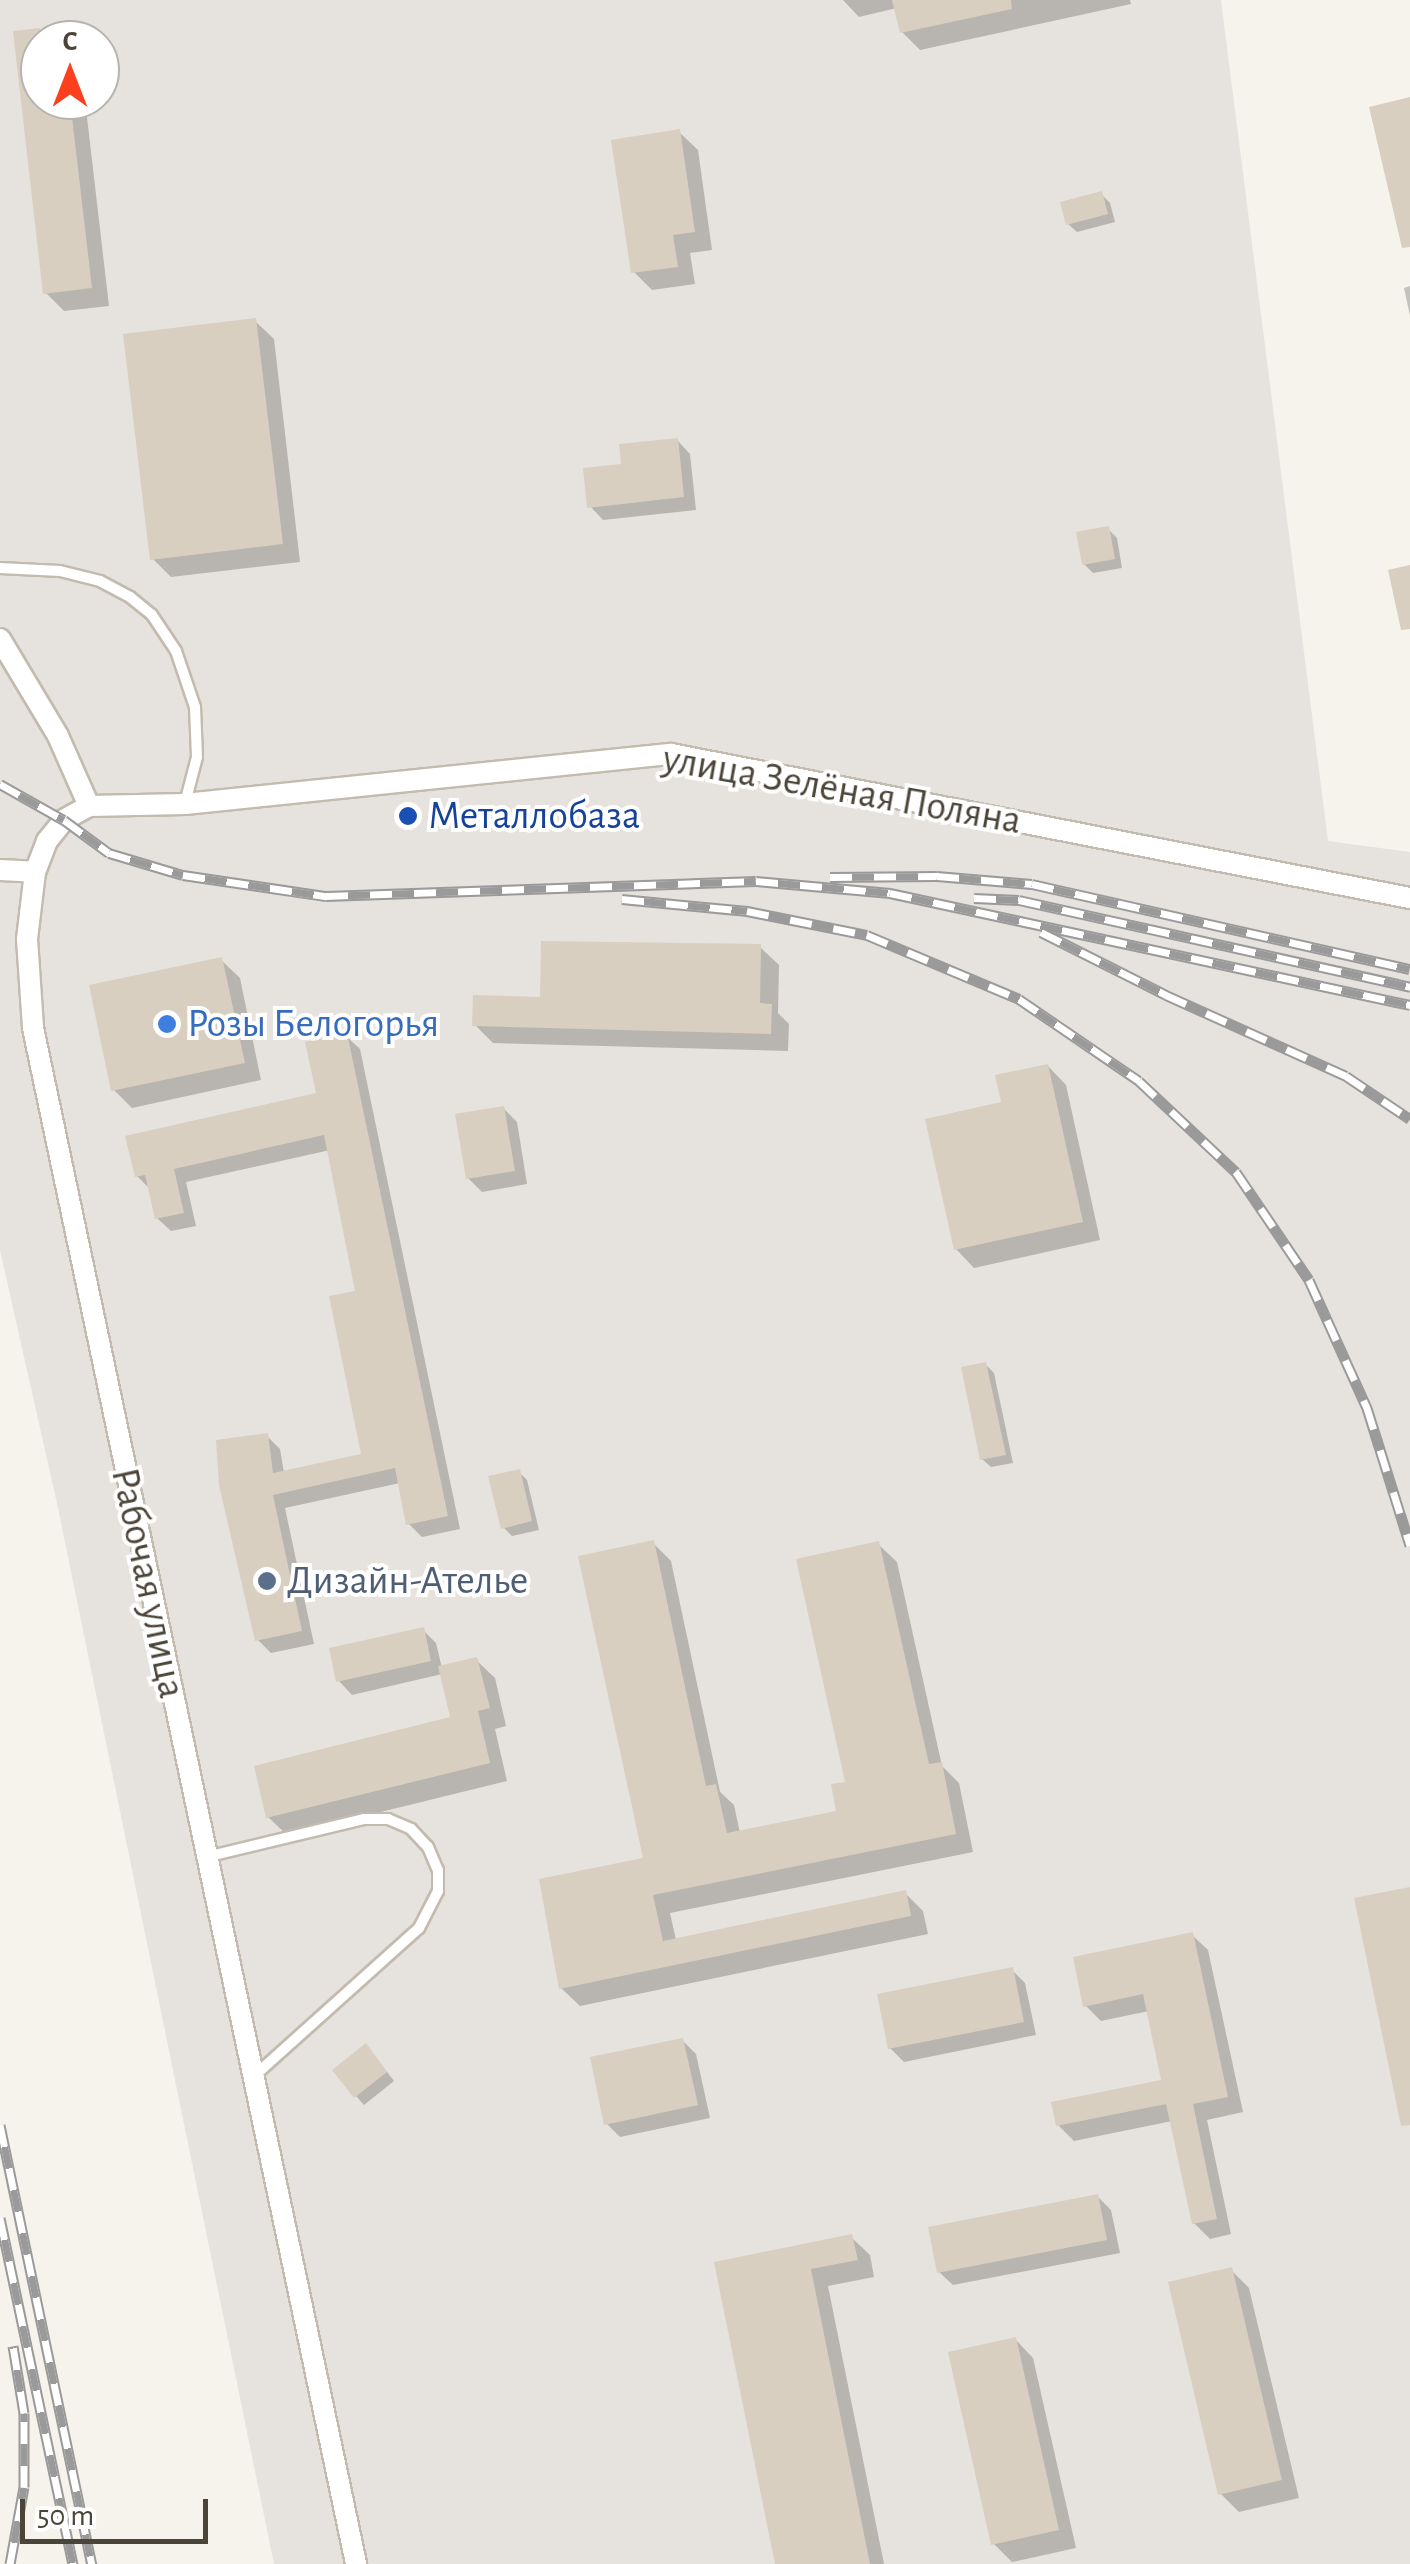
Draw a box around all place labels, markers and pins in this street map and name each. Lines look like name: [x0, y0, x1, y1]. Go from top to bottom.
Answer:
place label: Металлобаза: [428, 792, 640, 840]
marker: Металлобаза: [397, 805, 419, 827]
place label: Розы Белогорья: [187, 1000, 439, 1048]
marker: Розы Белогорья: [156, 1013, 178, 1035]
place label: Дизайн-Ателье: [287, 1557, 528, 1605]
marker: Дизайн-Ателье: [256, 1570, 278, 1592]

